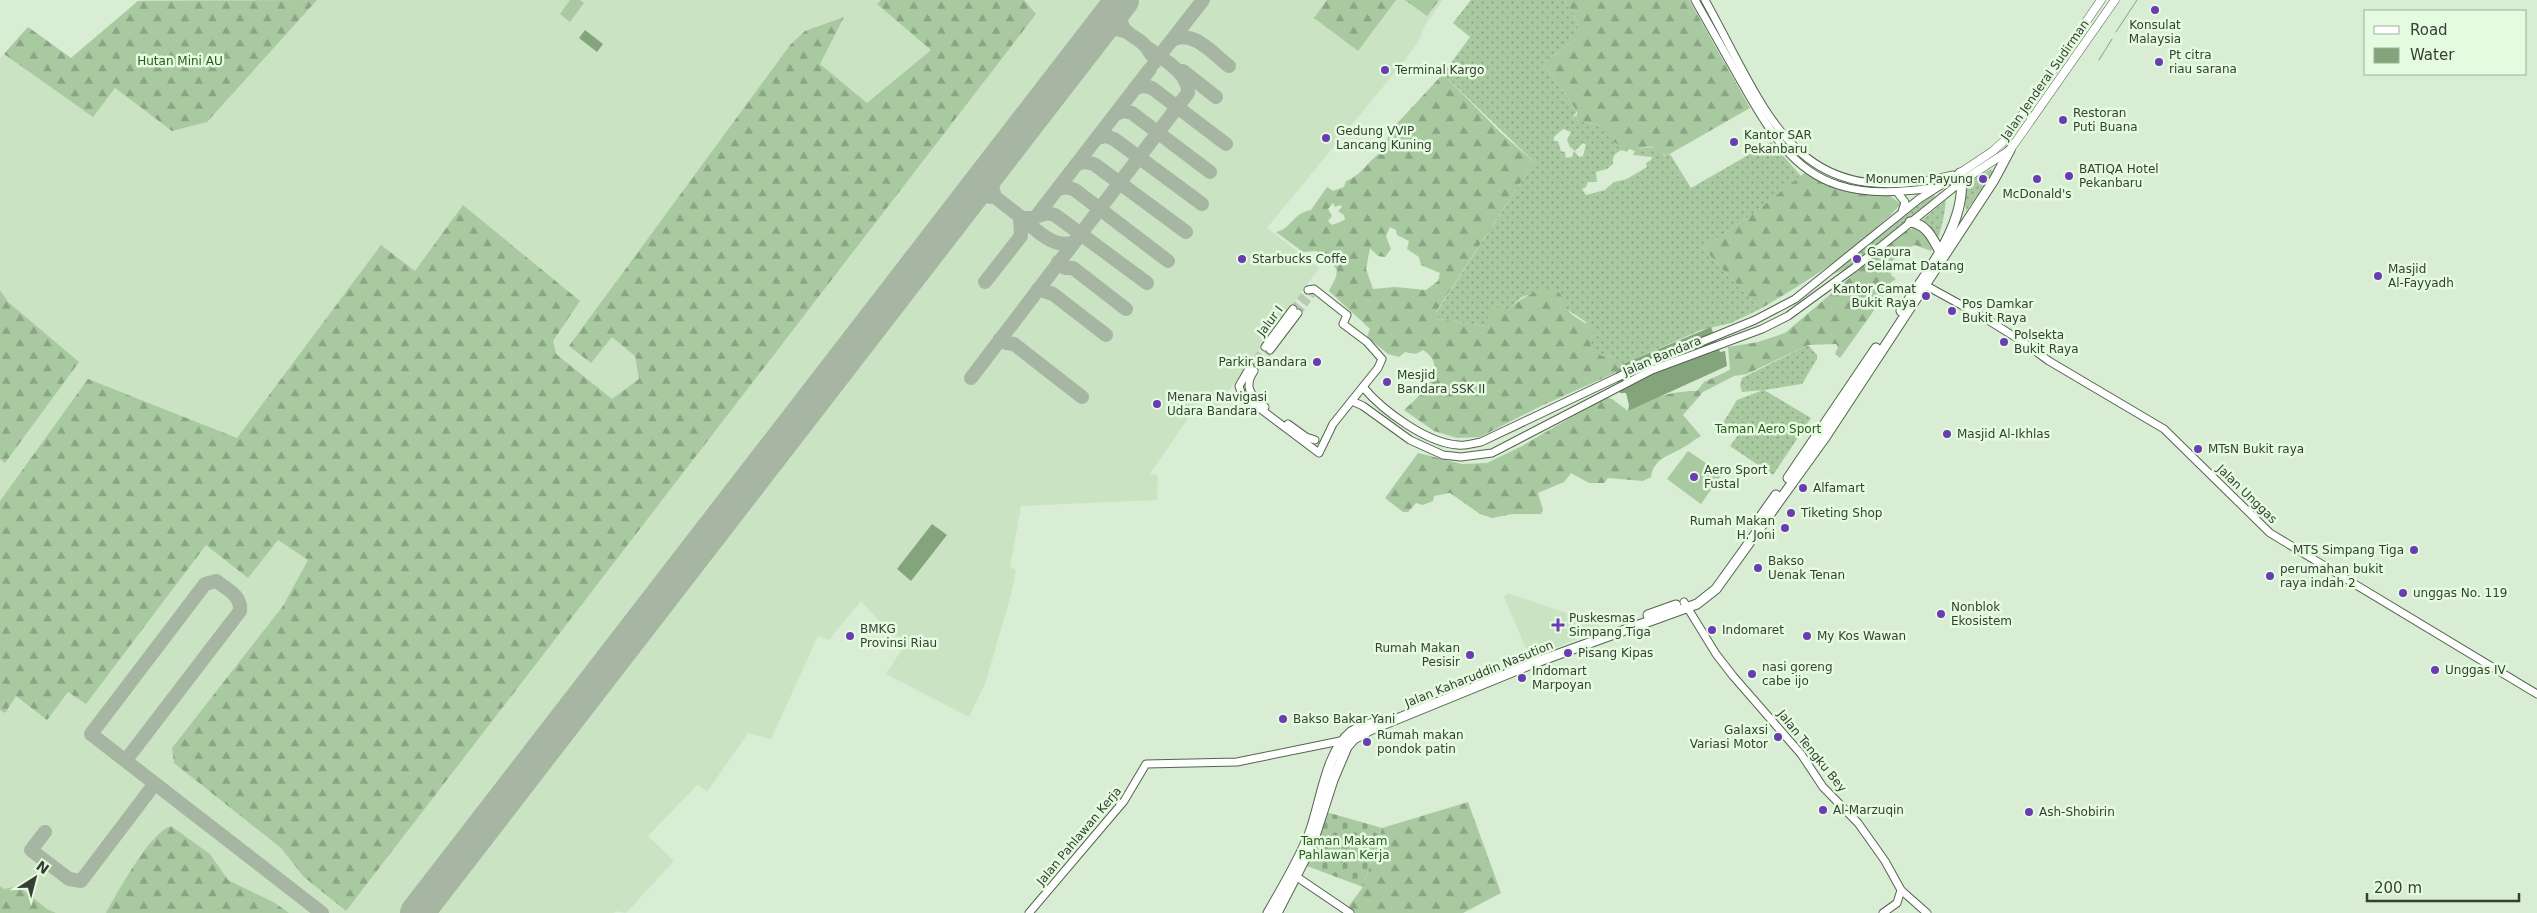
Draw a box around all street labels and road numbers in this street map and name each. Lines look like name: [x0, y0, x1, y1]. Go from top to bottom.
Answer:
street label: Jalan Jenderal Sudirman: [1998, 17, 2092, 144]
street label: Jalur I: [1254, 303, 1286, 340]
street label: Jalan Bandara: [1620, 333, 1703, 379]
street label: Jalan Unggas: [2213, 461, 2280, 526]
street label: Jalan Kaharuddin Nasution: [1402, 638, 1555, 711]
street label: Jalan Tengku Bey: [1774, 706, 1849, 795]
street label: Jalan Pahlawan Kerja: [1033, 784, 1124, 889]

